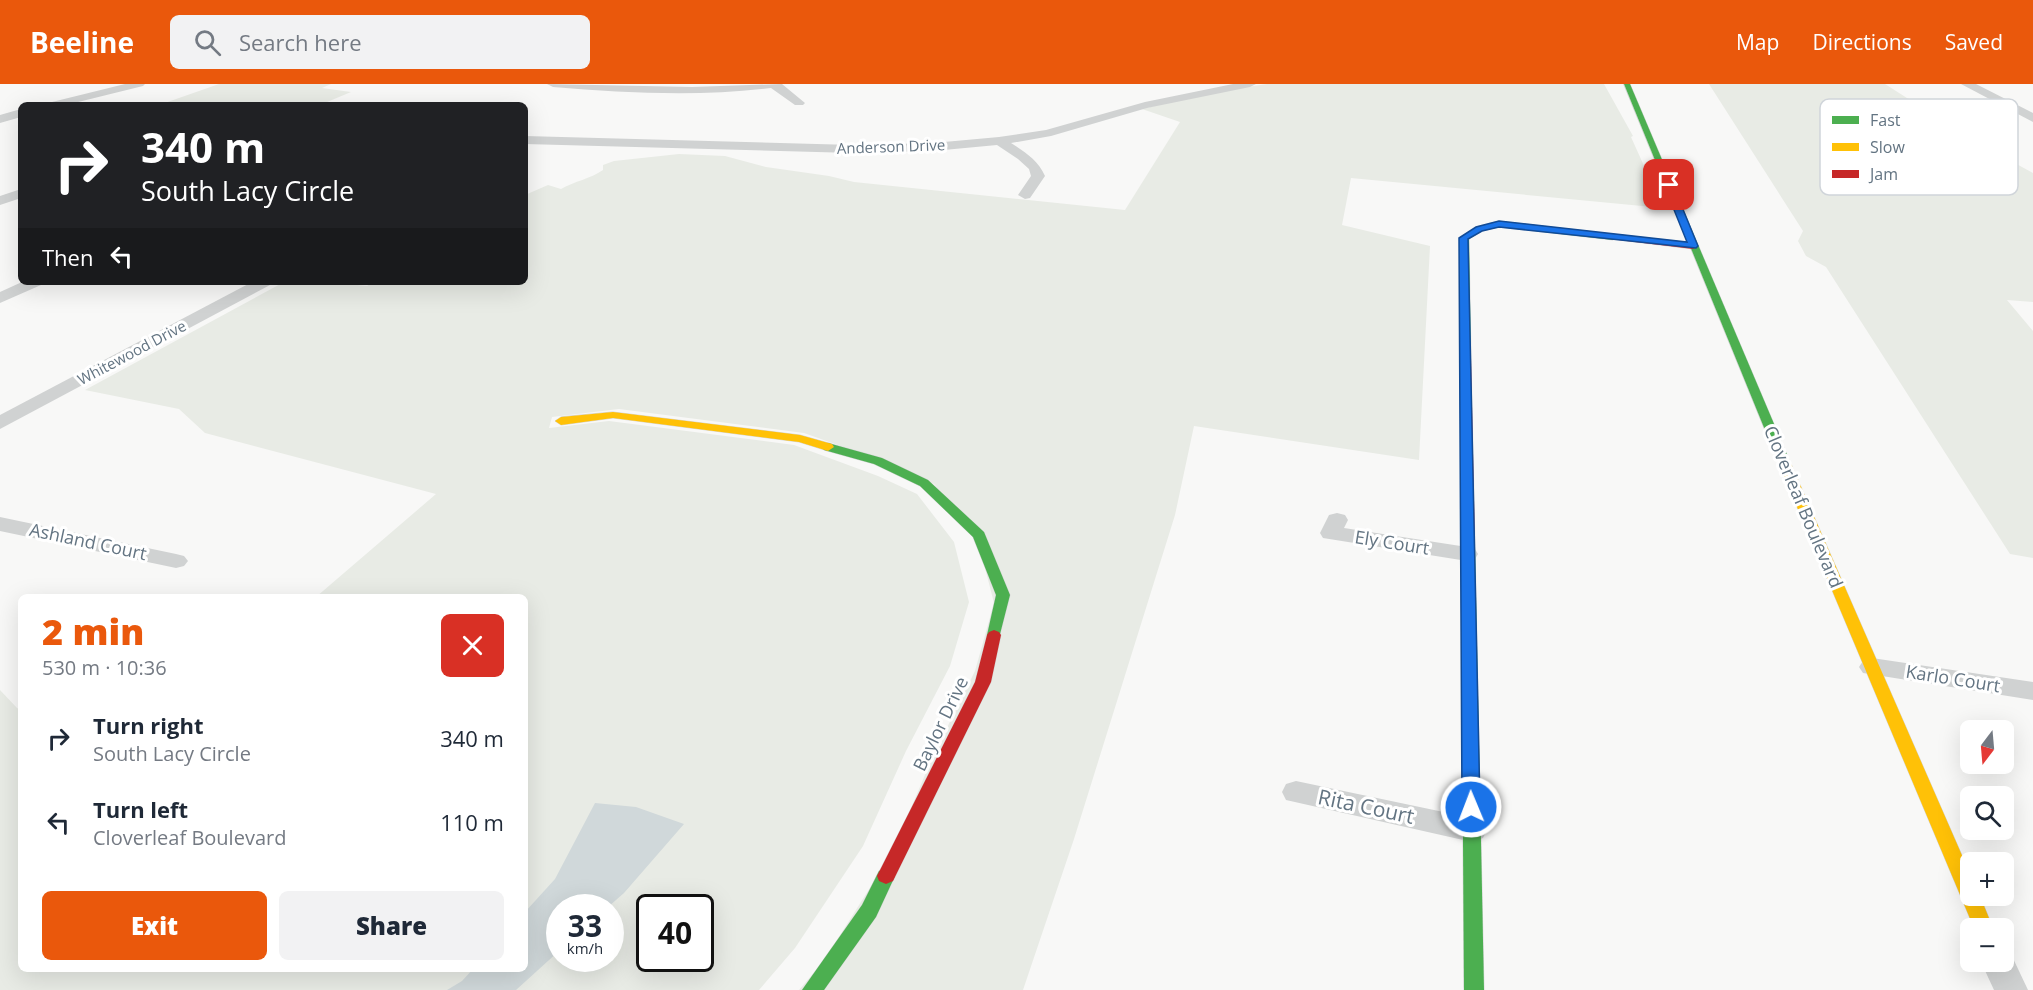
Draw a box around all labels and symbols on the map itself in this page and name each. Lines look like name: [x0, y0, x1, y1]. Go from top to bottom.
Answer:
legend: [1820, 99, 2018, 195]
text: Fast: [1870, 109, 1901, 131]
street label: Anderson Drive: [836, 134, 945, 158]
text: Slow: [1870, 136, 1905, 158]
pin: [1643, 159, 1694, 210]
text: Jam: [1868, 163, 1898, 185]
street label: Whitewood Drive: [74, 315, 189, 389]
street label: Cloverleaf Boulevard: [1759, 422, 1849, 591]
street label: Ashland Court: [27, 517, 149, 565]
street label: Ely Court: [1353, 524, 1431, 560]
street label: Karlo Court: [1904, 659, 2002, 697]
street label: Baylor Drive: [907, 672, 973, 775]
north arrow: [1960, 720, 2014, 774]
position arrow: [1439, 775, 1503, 839]
street label: Rita Court: [1316, 782, 1417, 830]
speed limit sign: 40: [636, 894, 714, 972]

